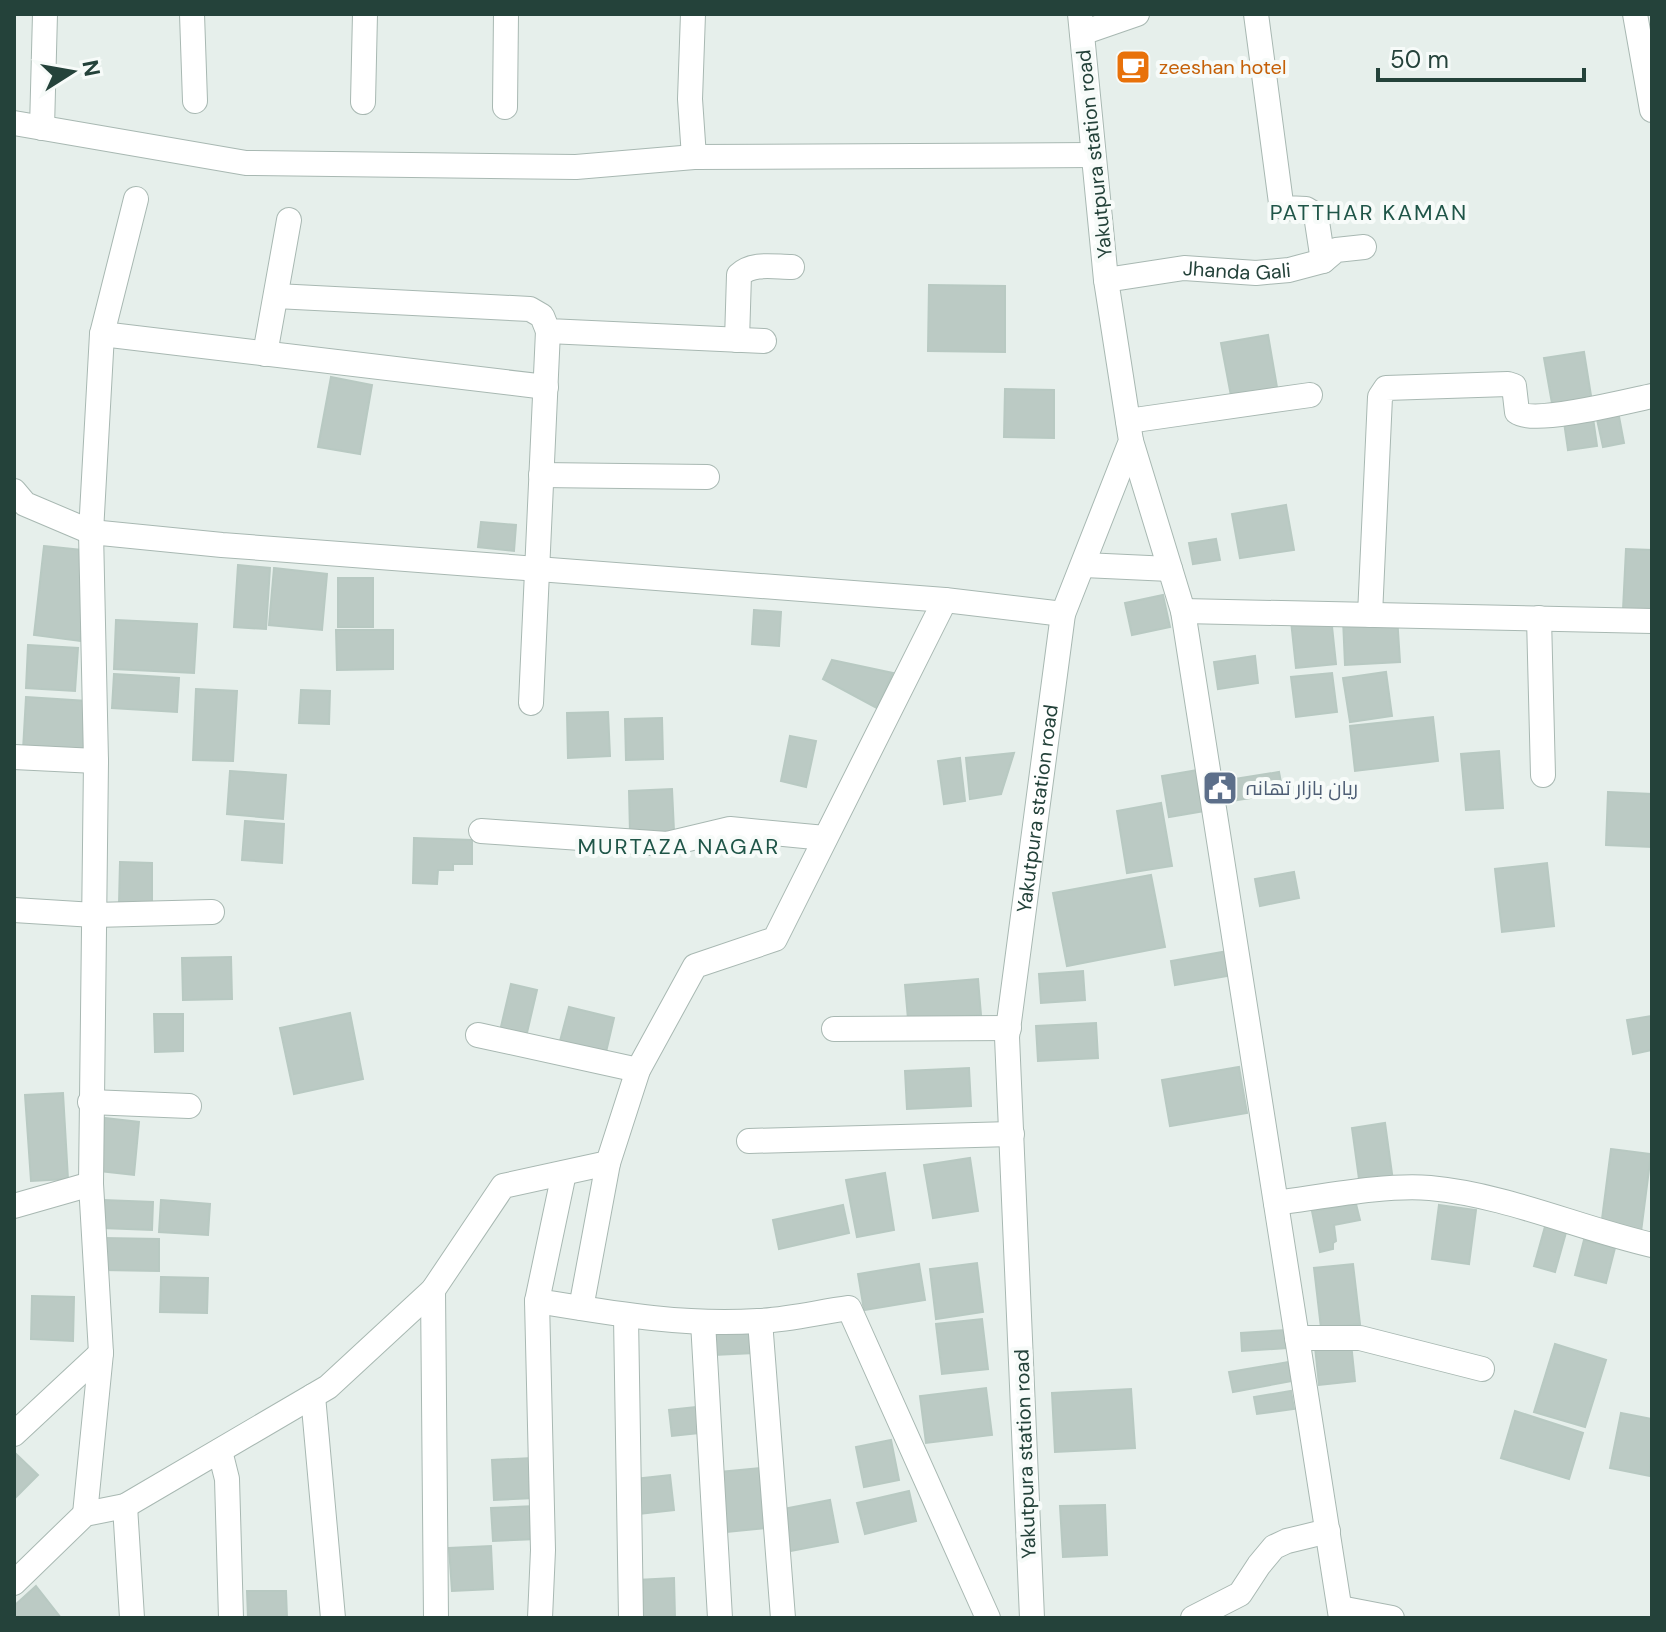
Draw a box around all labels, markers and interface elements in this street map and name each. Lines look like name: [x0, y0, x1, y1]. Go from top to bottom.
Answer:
north arrow: [32, 32, 112, 112]
scale bar: [1378, 32, 1584, 82]
text: 50 m: [1390, 44, 1449, 75]
street label: Yakutpura station road: [1070, 48, 1118, 260]
cafe icon: zeeshan hotel: [1114, 48, 1152, 86]
place label: zeeshan hotel: [1159, 54, 1286, 80]
text: N: [75, 58, 107, 79]
district label: PATTHAR KAMAN: [1270, 198, 1468, 227]
street label: Jhanda Gali: [1182, 255, 1292, 286]
street label: Yakutpura station road: [1011, 703, 1064, 914]
public building icon: ریان بازار تھانہ: [1201, 769, 1239, 807]
place label: ریان بازار تھانہ: [1246, 775, 1358, 801]
district label: MURTAZA NAGAR: [578, 832, 780, 861]
street label: Yakutpura station road: [1008, 1349, 1042, 1559]

